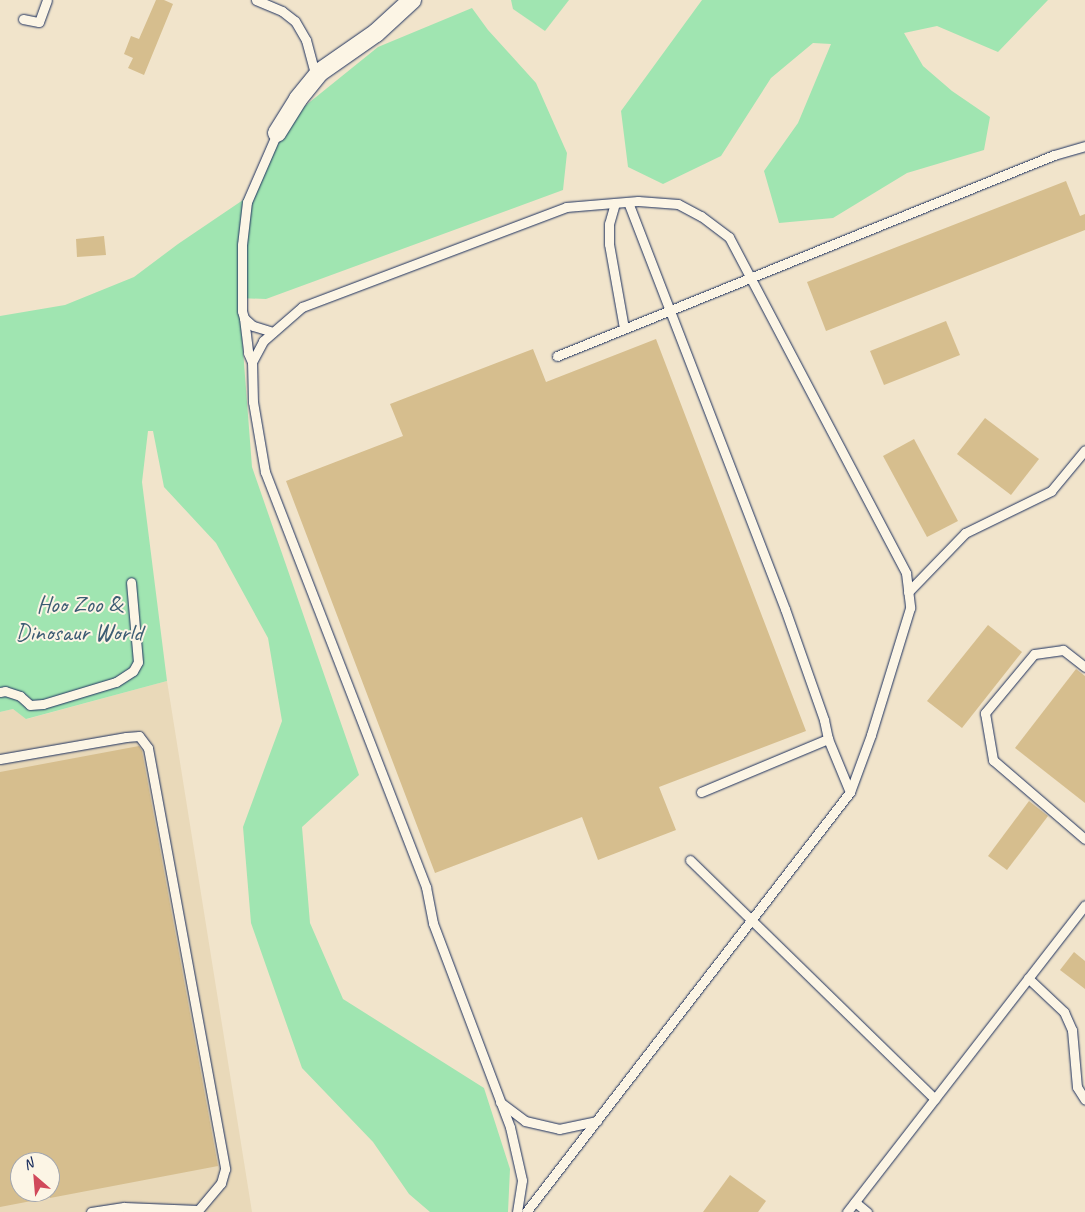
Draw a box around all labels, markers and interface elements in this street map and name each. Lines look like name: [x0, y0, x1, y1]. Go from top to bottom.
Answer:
park label: Hoo Zoo & Dinosaur World: [15, 591, 143, 647]
north arrow: [10, 1152, 60, 1202]
text: N: [21, 1155, 36, 1174]

